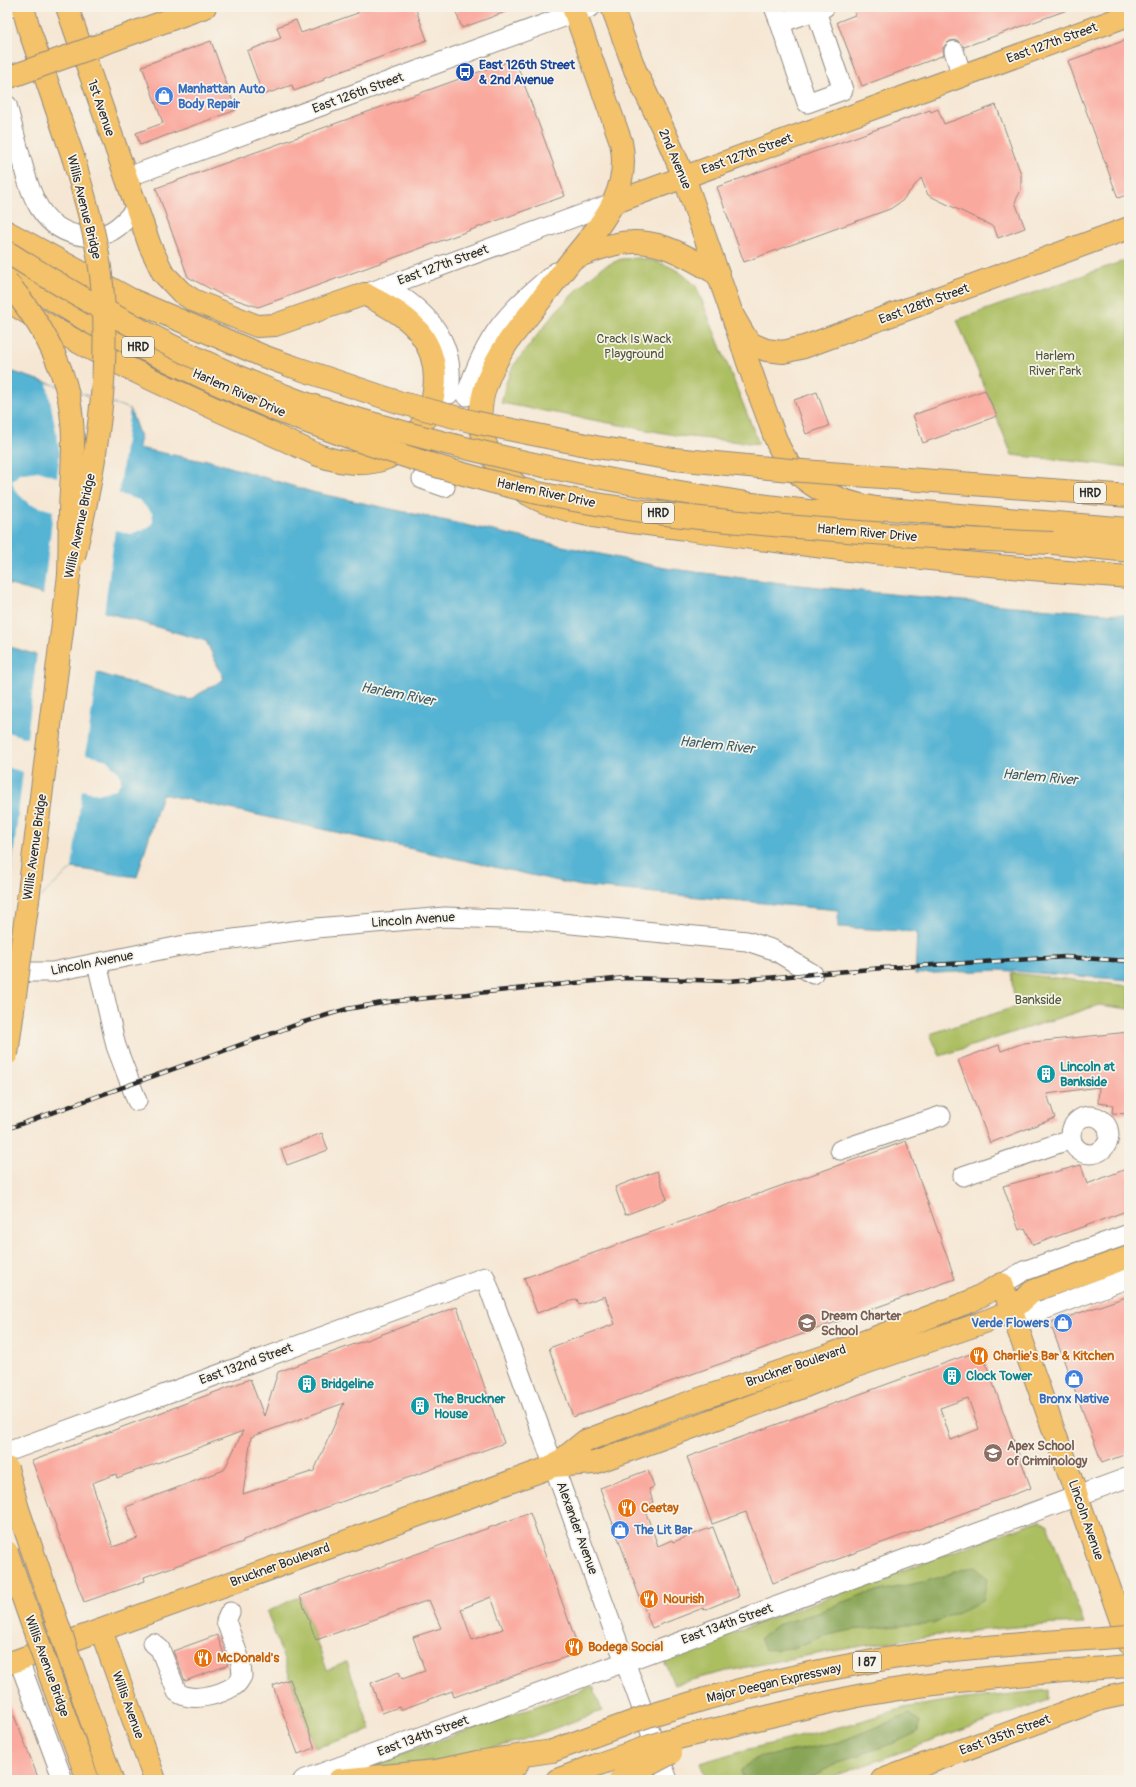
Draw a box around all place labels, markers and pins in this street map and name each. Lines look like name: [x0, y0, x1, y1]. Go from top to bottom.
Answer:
place label: East 126th Street & 2nd Avenue: [479, 57, 576, 88]
bus stop icon: East 126th Street & 2nd Avenue: [454, 61, 476, 83]
place label: Manhattan Auto Body Repair: [178, 81, 265, 112]
shop icon: Manhattan Auto Body Repair: [153, 85, 175, 107]
place label: Lincoln at Bankside: [1060, 1059, 1115, 1090]
building icon: Lincoln at Bankside: [1035, 1063, 1057, 1085]
place label: Dream Charter School: [821, 1308, 902, 1339]
school or university icon: Dream Charter School: [796, 1312, 818, 1334]
shop icon: Verde Flowers: [1052, 1312, 1074, 1334]
place label: Verde Flowers: [971, 1315, 1049, 1331]
restaurant icon: Charlie's Bar & Kitchen: [968, 1345, 990, 1367]
place label: Charlie's Bar & Kitchen: [993, 1348, 1115, 1364]
building icon: Clock Tower: [941, 1365, 963, 1387]
place label: Clock Tower: [966, 1368, 1033, 1384]
shop icon: Bronx Native: [1063, 1368, 1085, 1390]
building icon: Bridgeline: [296, 1373, 318, 1395]
place label: Bridgeline: [321, 1376, 374, 1392]
place label: The Bruckner House: [433, 1391, 506, 1422]
place label: Bronx Native: [1039, 1391, 1110, 1407]
building icon: The Bruckner House: [409, 1395, 431, 1417]
place label: Apex School of Criminology: [1006, 1438, 1088, 1469]
school or university icon: Apex School of Criminology: [982, 1442, 1004, 1464]
restaurant icon: Ceetay: [616, 1497, 638, 1519]
place label: Ceetay: [641, 1500, 679, 1516]
shop icon: The Lit Bar: [609, 1519, 631, 1541]
place label: The Lit Bar: [633, 1522, 693, 1538]
restaurant icon: Nourish: [638, 1588, 660, 1610]
place label: Nourish: [663, 1591, 704, 1607]
restaurant icon: Bodega Social: [563, 1636, 585, 1658]
place label: Bodega Social: [588, 1639, 663, 1655]
restaurant icon: McDonald's: [192, 1647, 214, 1669]
place label: McDonald's: [217, 1650, 279, 1666]

